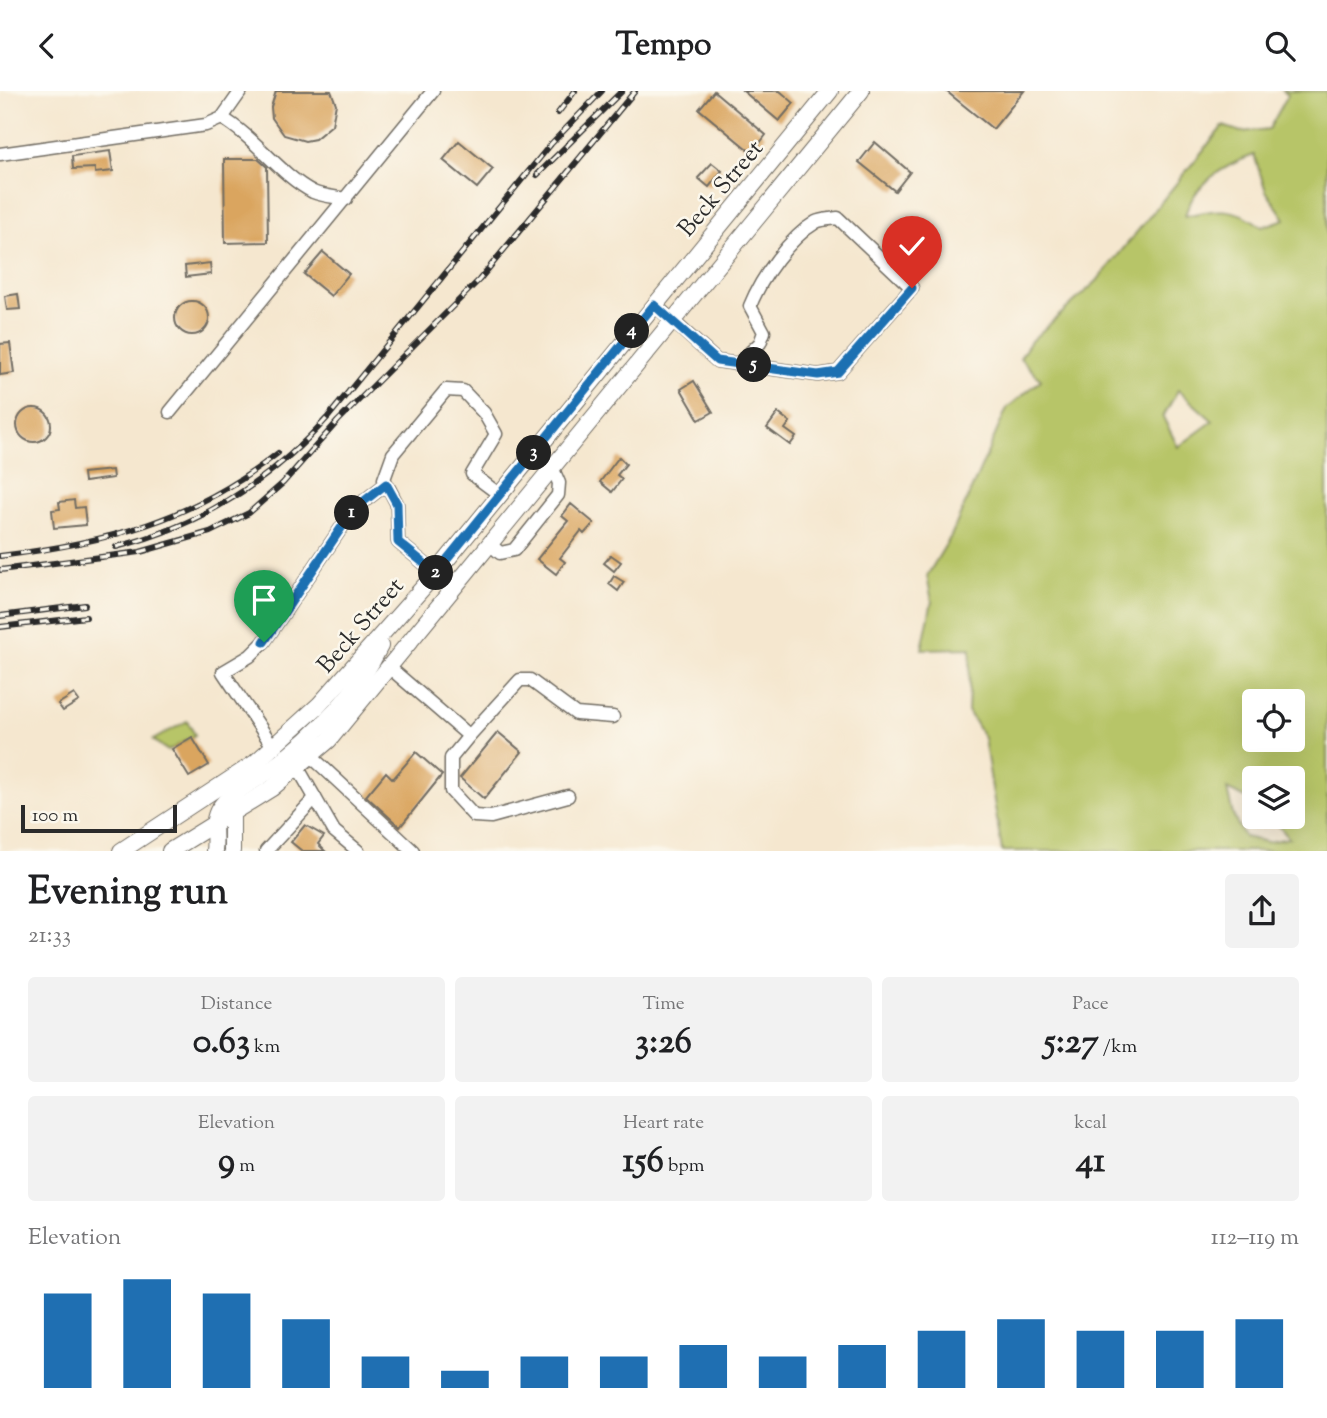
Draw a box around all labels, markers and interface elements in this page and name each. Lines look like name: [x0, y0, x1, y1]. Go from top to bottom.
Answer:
text: Tempo: [615, 23, 712, 69]
icon: back: [28, 27, 66, 65]
icon: search: [1261, 27, 1299, 65]
street label: Beck Street: [671, 133, 772, 245]
pin: [882, 216, 942, 288]
icon: check: [893, 227, 931, 265]
pin: 4: [614, 313, 650, 349]
text: 4: [627, 317, 636, 344]
pin: 5: [736, 347, 772, 383]
text: 5: [750, 351, 757, 378]
pin: 3: [516, 435, 552, 471]
text: 3: [530, 439, 537, 466]
pin: 1: [334, 495, 370, 531]
text: 1: [348, 499, 355, 526]
pin: 2: [418, 555, 453, 591]
text: 2: [431, 559, 440, 586]
pin: [234, 570, 294, 642]
street label: Beck Street: [310, 571, 413, 682]
icon: arrive: [245, 581, 283, 619]
map controls: [1242, 689, 1305, 829]
button: locate: [1242, 689, 1305, 752]
button: layers: [1242, 766, 1305, 829]
scale bar: [21, 802, 177, 834]
text: 100 m: [32, 803, 78, 830]
text: Evening run: [28, 867, 228, 921]
button: share: [1225, 874, 1299, 948]
text: 21:33: [28, 920, 71, 953]
text: Distance: [201, 991, 272, 1018]
text: Time: [642, 991, 685, 1018]
text: Pace: [1072, 991, 1109, 1018]
text: 0.63: [193, 1018, 250, 1069]
text: 3:26: [635, 1018, 692, 1069]
text: 5:27: [1044, 1018, 1099, 1069]
text: km: [250, 1034, 280, 1061]
text: /km: [1099, 1034, 1137, 1061]
text: Elevation: [198, 1110, 275, 1137]
text: Heart rate: [623, 1110, 704, 1137]
text: kcal: [1074, 1110, 1107, 1137]
text: 9: [218, 1137, 235, 1188]
text: 156: [623, 1137, 664, 1188]
text: 41: [1076, 1137, 1105, 1188]
text: m: [235, 1153, 255, 1180]
text: bpm: [664, 1153, 704, 1180]
text: Elevation: [28, 1222, 121, 1255]
text: 112–119 m: [1211, 1222, 1299, 1255]

